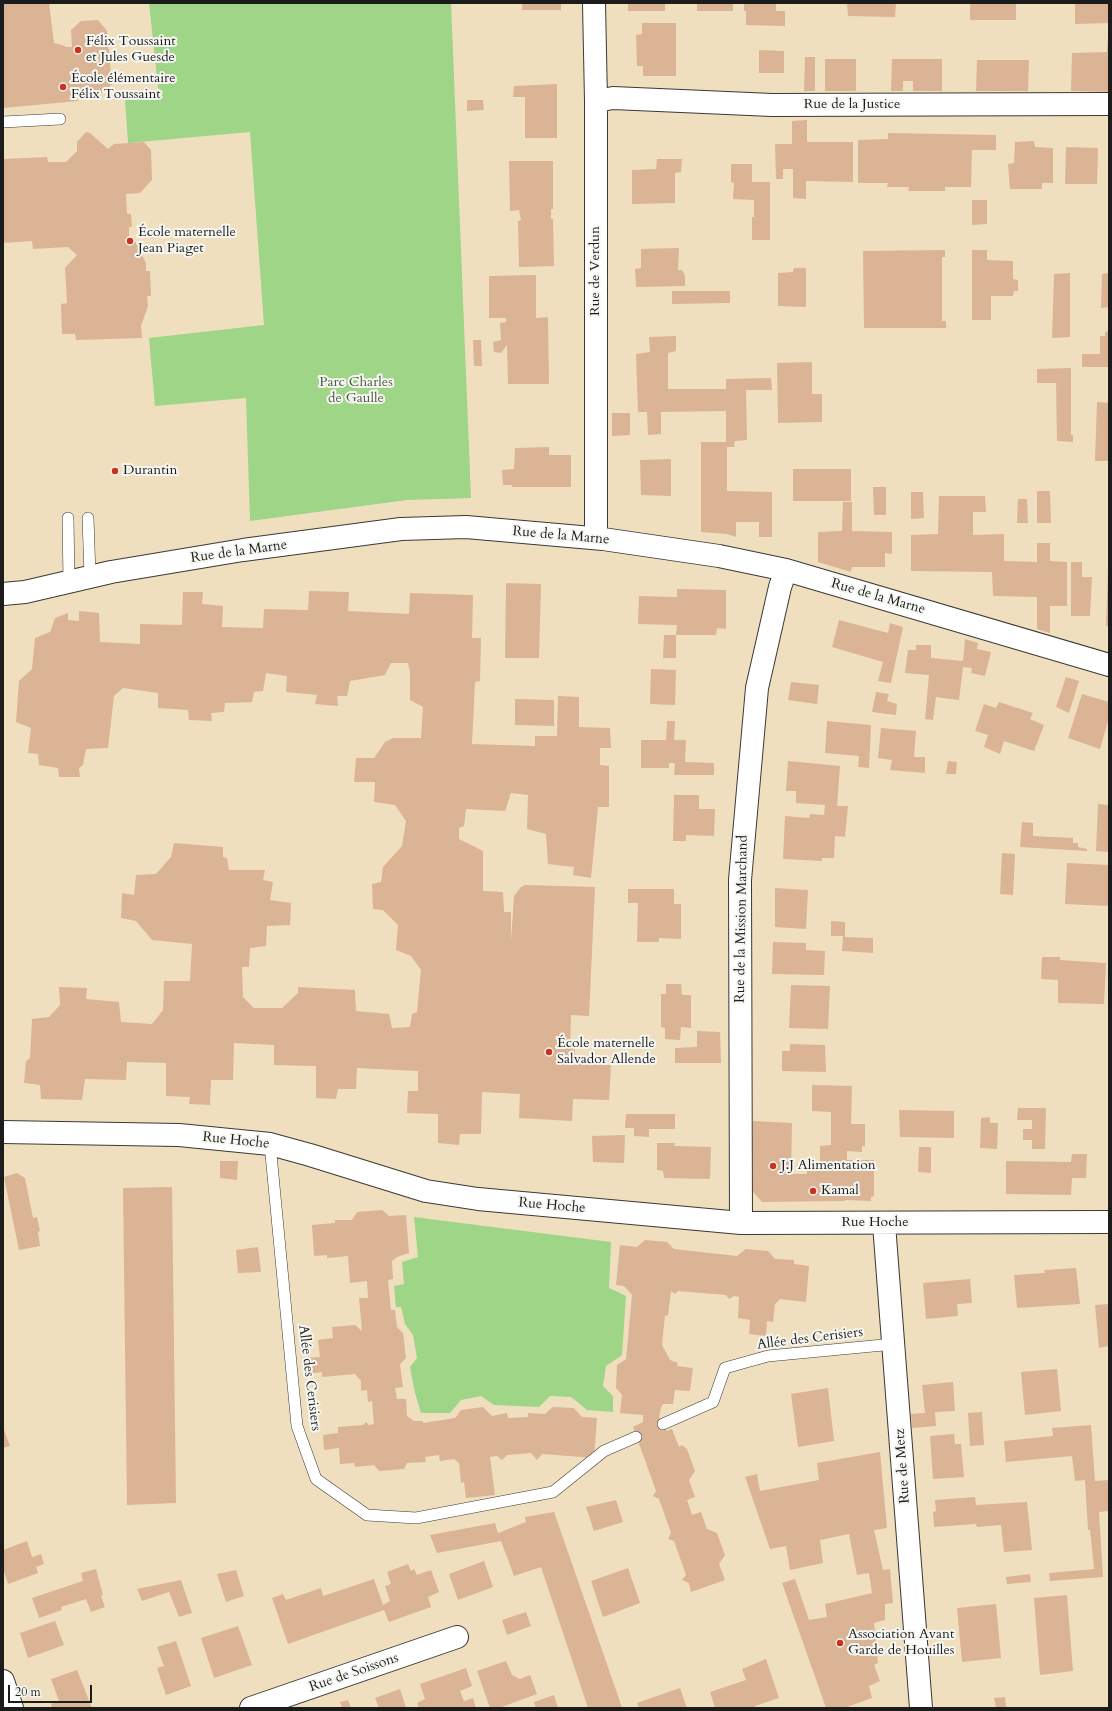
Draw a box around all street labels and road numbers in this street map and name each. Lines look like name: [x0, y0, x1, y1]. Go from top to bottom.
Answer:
street label: Rue de la Justice: [804, 97, 900, 113]
street label: Rue de Verdun: [588, 226, 604, 316]
street label: Rue de la Marne: [512, 523, 610, 549]
street label: Rue de la Marne: [190, 537, 288, 567]
street label: Rue de la Marne: [829, 576, 927, 618]
street label: Rue de la Mission Marchand: [732, 835, 752, 1003]
street label: Rue Hoche: [202, 1129, 270, 1153]
street label: Rue Hoche: [518, 1195, 586, 1217]
street label: Rue Hoche: [841, 1215, 909, 1231]
street label: Allée des Cerisiers: [294, 1324, 324, 1432]
street label: Allée des Cerisiers: [756, 1324, 864, 1354]
street label: Rue de Metz: [892, 1428, 914, 1504]
street label: Rue de Soissons: [307, 1650, 401, 1696]

